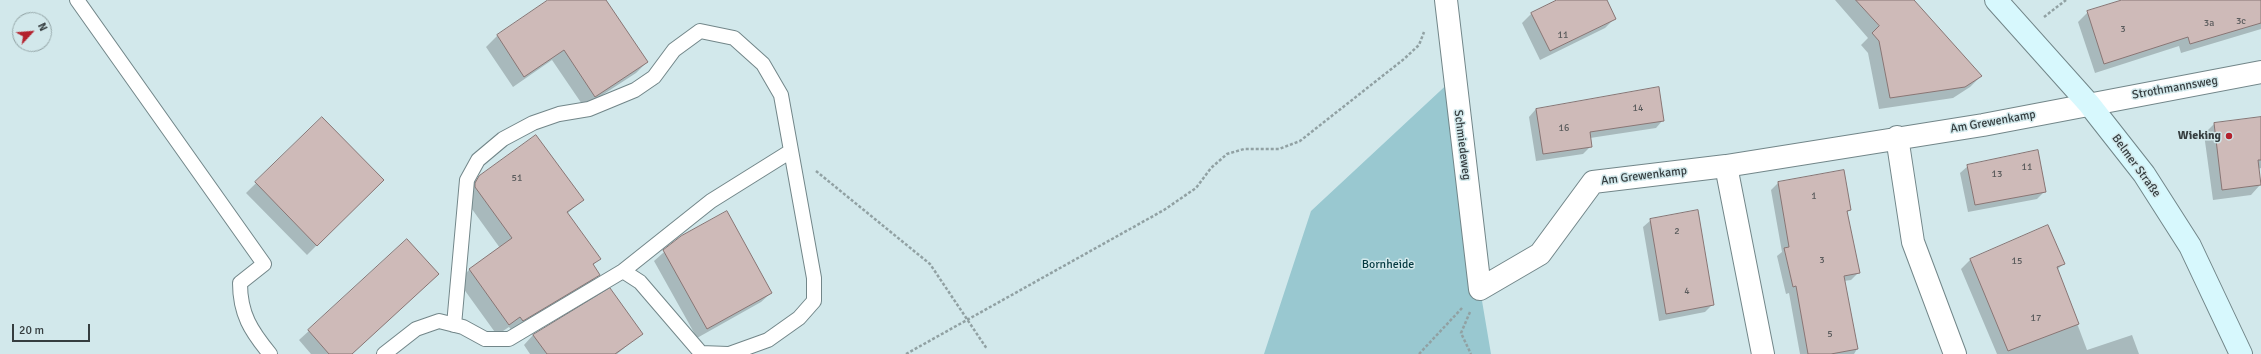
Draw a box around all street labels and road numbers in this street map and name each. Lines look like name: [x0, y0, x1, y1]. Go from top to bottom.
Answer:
street label: Strothmannsweg: [2131, 73, 2219, 103]
street label: Am Grewenkamp: [1949, 107, 2037, 137]
street label: Schmiedeweg: [1451, 109, 1473, 181]
street label: Belmer Straße: [2108, 132, 2164, 200]
street label: Am Grewenkamp: [1600, 164, 1688, 188]

